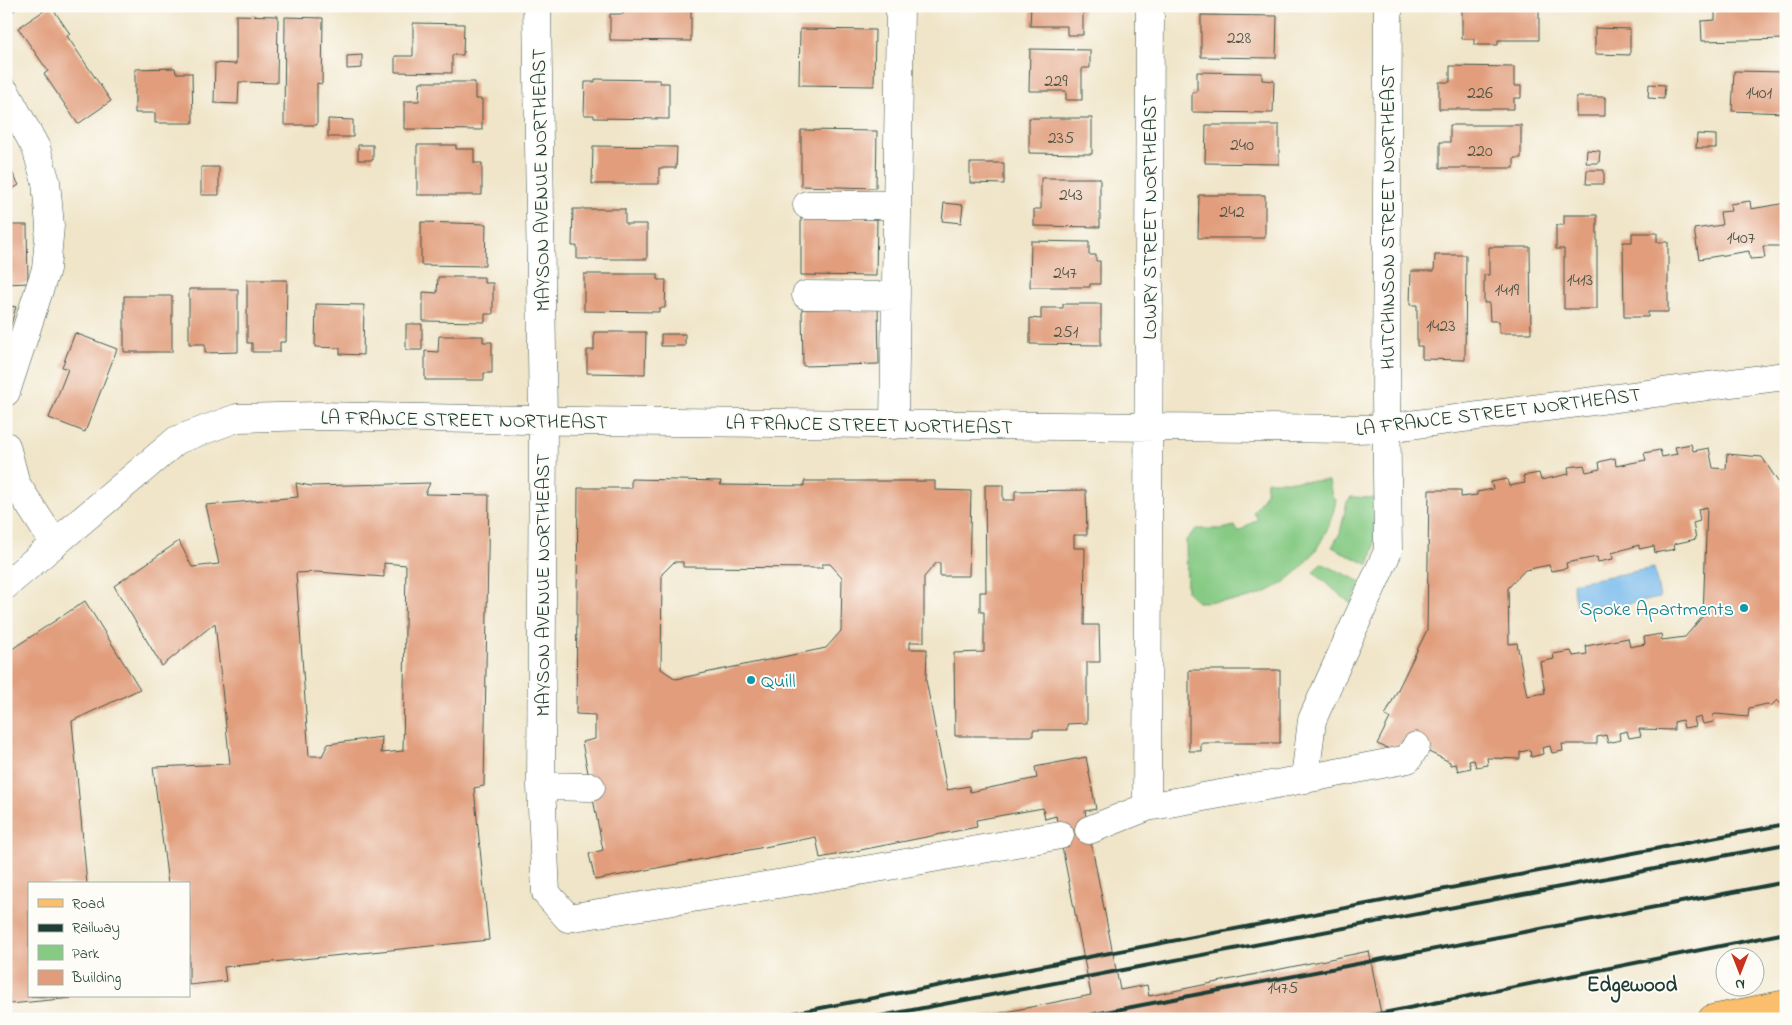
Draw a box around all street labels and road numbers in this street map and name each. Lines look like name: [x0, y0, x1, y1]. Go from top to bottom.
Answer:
street label: MAYSON AVENUE NORTHEAST: [526, 48, 559, 312]
street label: HUTCHINSON STREET NORTHEAST: [1375, 64, 1404, 370]
street label: LOWRY STREET NORTHEAST: [1137, 94, 1166, 340]
street label: LA FRANCE STREET NORTHEAST: [1354, 382, 1643, 445]
street label: LA FRANCE STREET NORTHEAST: [320, 404, 608, 439]
street label: LA FRANCE STREET NORTHEAST: [725, 409, 1013, 444]
street label: MAYSON AVENUE NORTHEAST: [530, 453, 559, 717]

